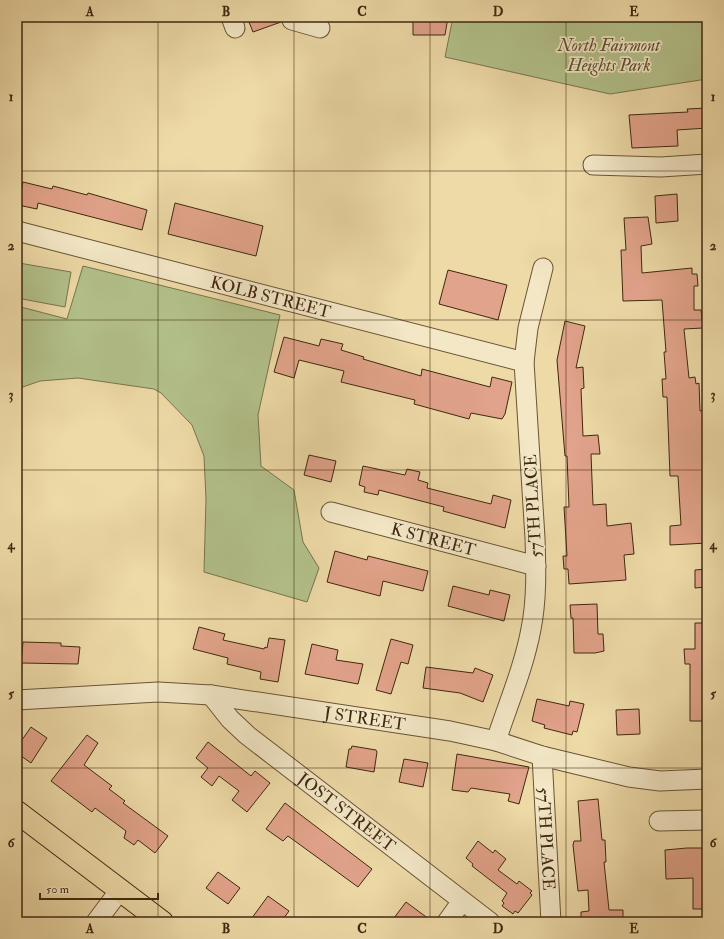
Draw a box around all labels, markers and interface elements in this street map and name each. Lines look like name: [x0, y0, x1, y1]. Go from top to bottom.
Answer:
text: A: [85, 4, 95, 20]
text: B: [222, 4, 230, 20]
text: C: [357, 4, 367, 20]
text: D: [493, 4, 504, 20]
text: E: [629, 4, 639, 20]
park label: North Fairmont Heights Park: [557, 35, 661, 76]
text: 1: [9, 89, 14, 105]
text: 1: [711, 89, 716, 105]
text: 2: [8, 238, 15, 254]
text: 2: [710, 238, 717, 254]
street label: KOLB STREET: [208, 271, 333, 322]
text: 3: [9, 387, 14, 403]
text: 3: [711, 387, 716, 403]
street label: 57TH PLACE: [520, 454, 546, 558]
street label: K STREET: [389, 518, 479, 560]
text: 4: [6, 537, 15, 553]
text: 4: [708, 537, 717, 553]
text: 5: [8, 686, 14, 702]
text: 5: [710, 686, 716, 702]
street label: J STREET: [322, 702, 407, 735]
street label: JOST STREET: [292, 767, 400, 856]
street label: 57TH PLACE: [533, 787, 560, 891]
text: 6: [8, 835, 16, 851]
text: 6: [710, 835, 718, 851]
scale bar: [40, 875, 158, 901]
text: 50 m: [46, 882, 70, 897]
text: A: [85, 921, 95, 937]
text: B: [222, 921, 230, 937]
text: C: [357, 921, 367, 937]
text: D: [493, 921, 504, 937]
text: E: [629, 921, 639, 937]

